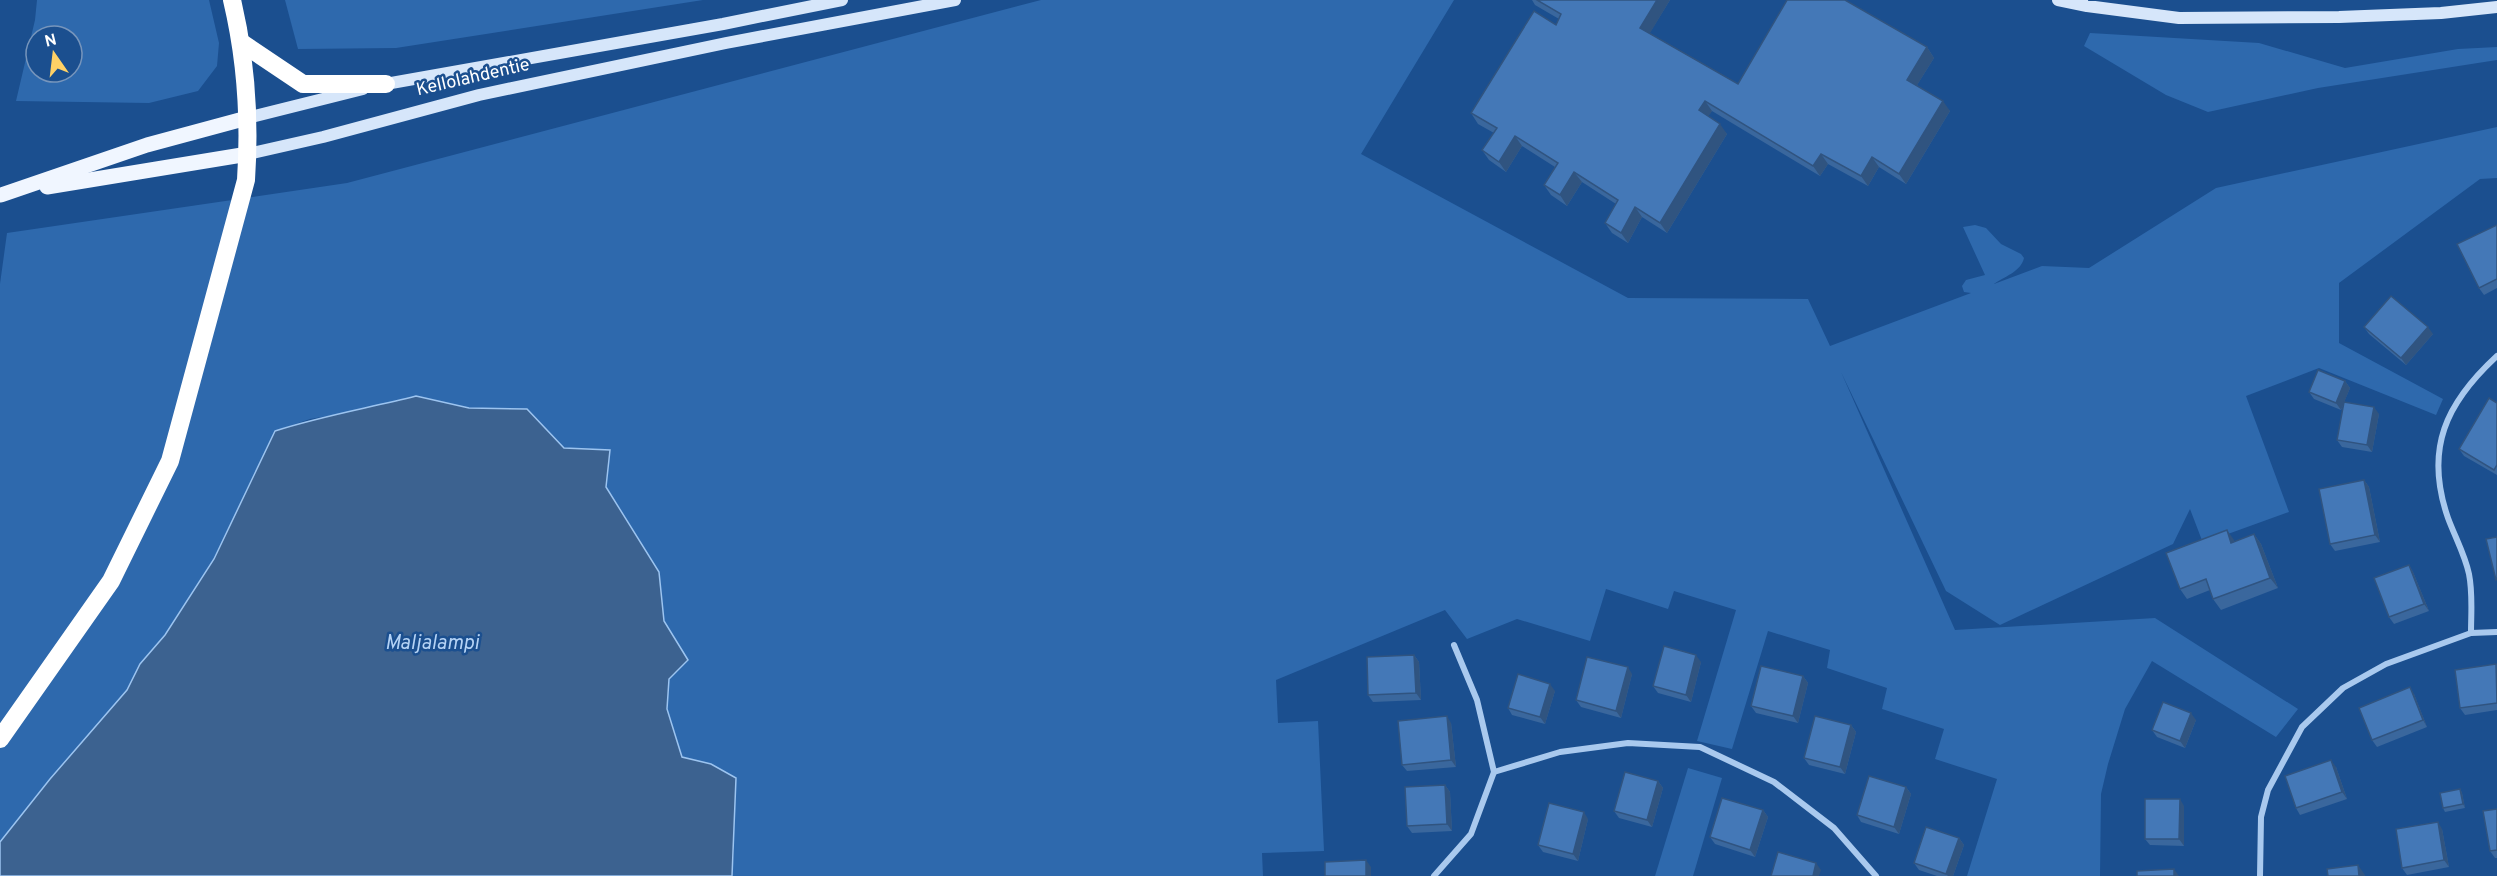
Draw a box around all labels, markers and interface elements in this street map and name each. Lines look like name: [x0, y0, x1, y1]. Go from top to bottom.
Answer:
north arrow: [24, 24, 84, 84]
text: N: [43, 30, 59, 52]
street label: Kellolahdentie: [414, 54, 532, 102]
water label: Maljalampi: [385, 631, 480, 657]

